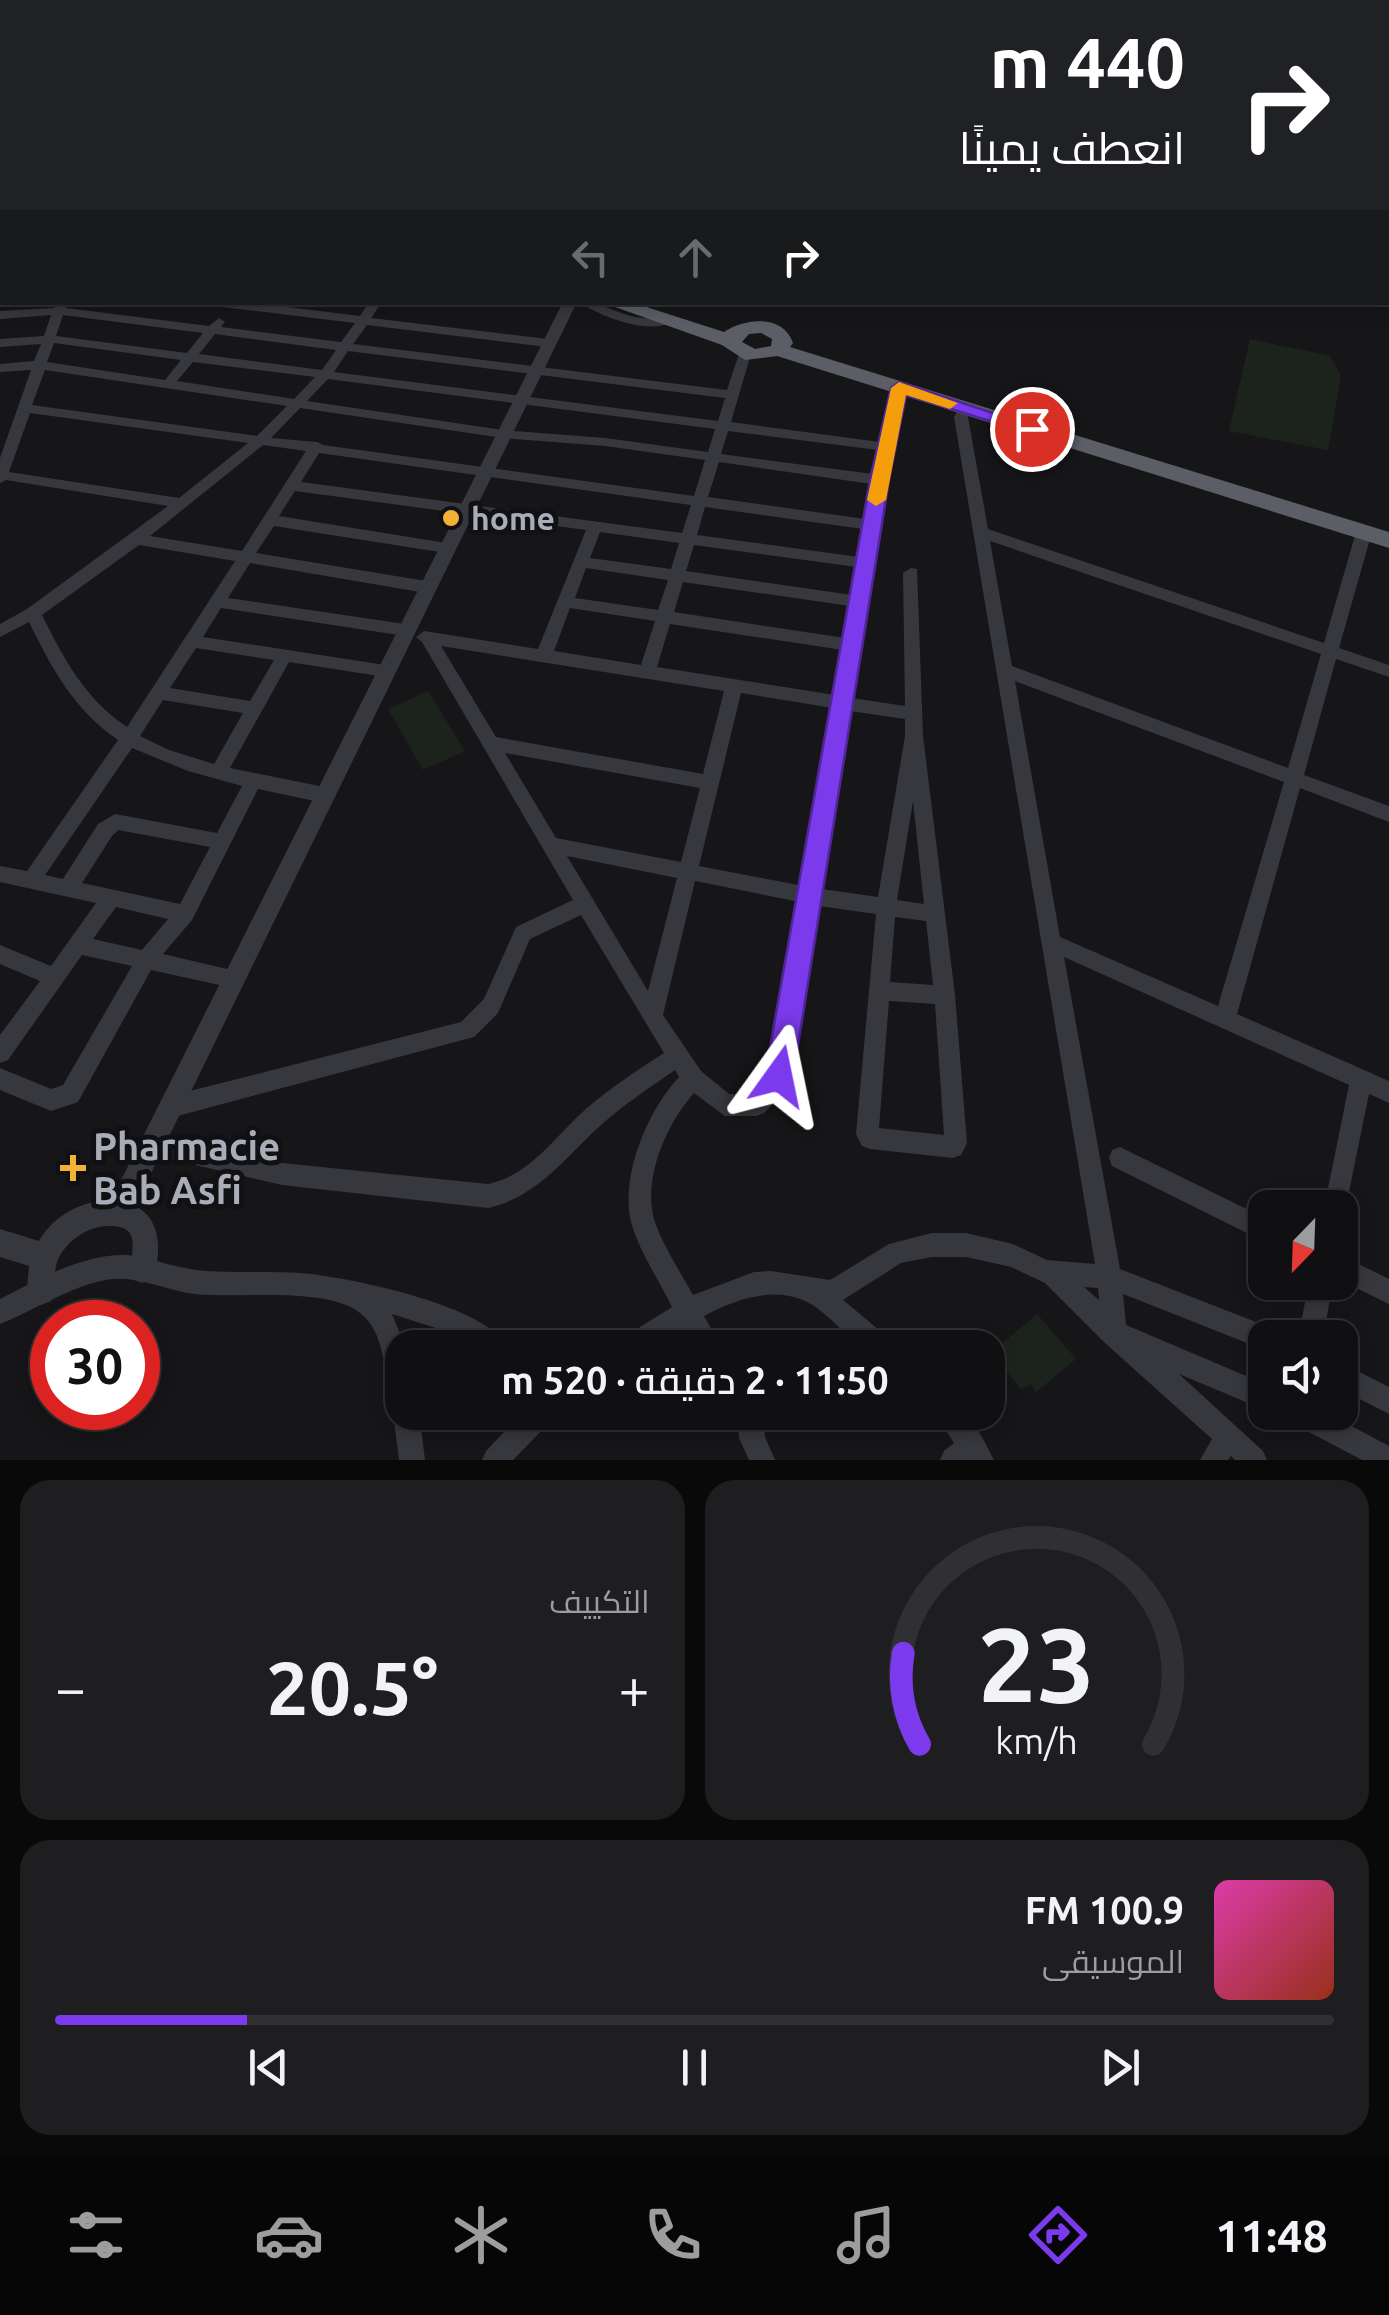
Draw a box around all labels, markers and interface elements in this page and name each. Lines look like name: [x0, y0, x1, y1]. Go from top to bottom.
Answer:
text: 440 m: [990, 23, 1185, 101]
icon: right: [1220, 40, 1350, 170]
text: انعطف يمينًا: [959, 122, 1185, 173]
icon: left: [563, 230, 618, 285]
icon: ahead: [668, 230, 723, 285]
icon: right: [773, 230, 828, 285]
pin: [990, 387, 1075, 472]
icon: arrive: [1005, 402, 1060, 457]
place label: home: [471, 500, 555, 536]
marker: home: [440, 507, 462, 529]
position arrow: [727, 1024, 831, 1128]
place label: Pharmacie Bab Asfi: [93, 1125, 280, 1211]
marker: Pharmacie Bab Asfi: [62, 1157, 84, 1179]
north arrow: [1248, 1190, 1358, 1300]
map controls: [1248, 1190, 1358, 1430]
speed limit sign: 30: [30, 1300, 160, 1430]
button: sound: [1248, 1320, 1358, 1430]
text: 11:50 · 2 دقيقة · 520 m: [501, 1359, 889, 1401]
text: التكييف: [549, 1583, 650, 1619]
text: 23: [978, 1605, 1095, 1722]
text: 20.5°: [266, 1645, 438, 1729]
text: −: [55, 1657, 86, 1718]
text: +: [618, 1657, 649, 1718]
text: km/h: [995, 1721, 1078, 1761]
text: 100.9 FM: [1025, 1889, 1184, 1931]
text: الموسيقى: [1042, 1943, 1184, 1979]
icon: previous: [241, 2040, 296, 2095]
icon: pause: [667, 2040, 722, 2095]
icon: next: [1093, 2040, 1148, 2095]
icon: filters: [61, 2200, 131, 2270]
icon: car: [254, 2200, 324, 2270]
icon: climate: [446, 2200, 516, 2270]
icon: phone: [638, 2200, 708, 2270]
icon: music: [831, 2200, 901, 2270]
icon: directions: [1023, 2200, 1093, 2270]
text: 11:48: [1215, 2210, 1328, 2261]

